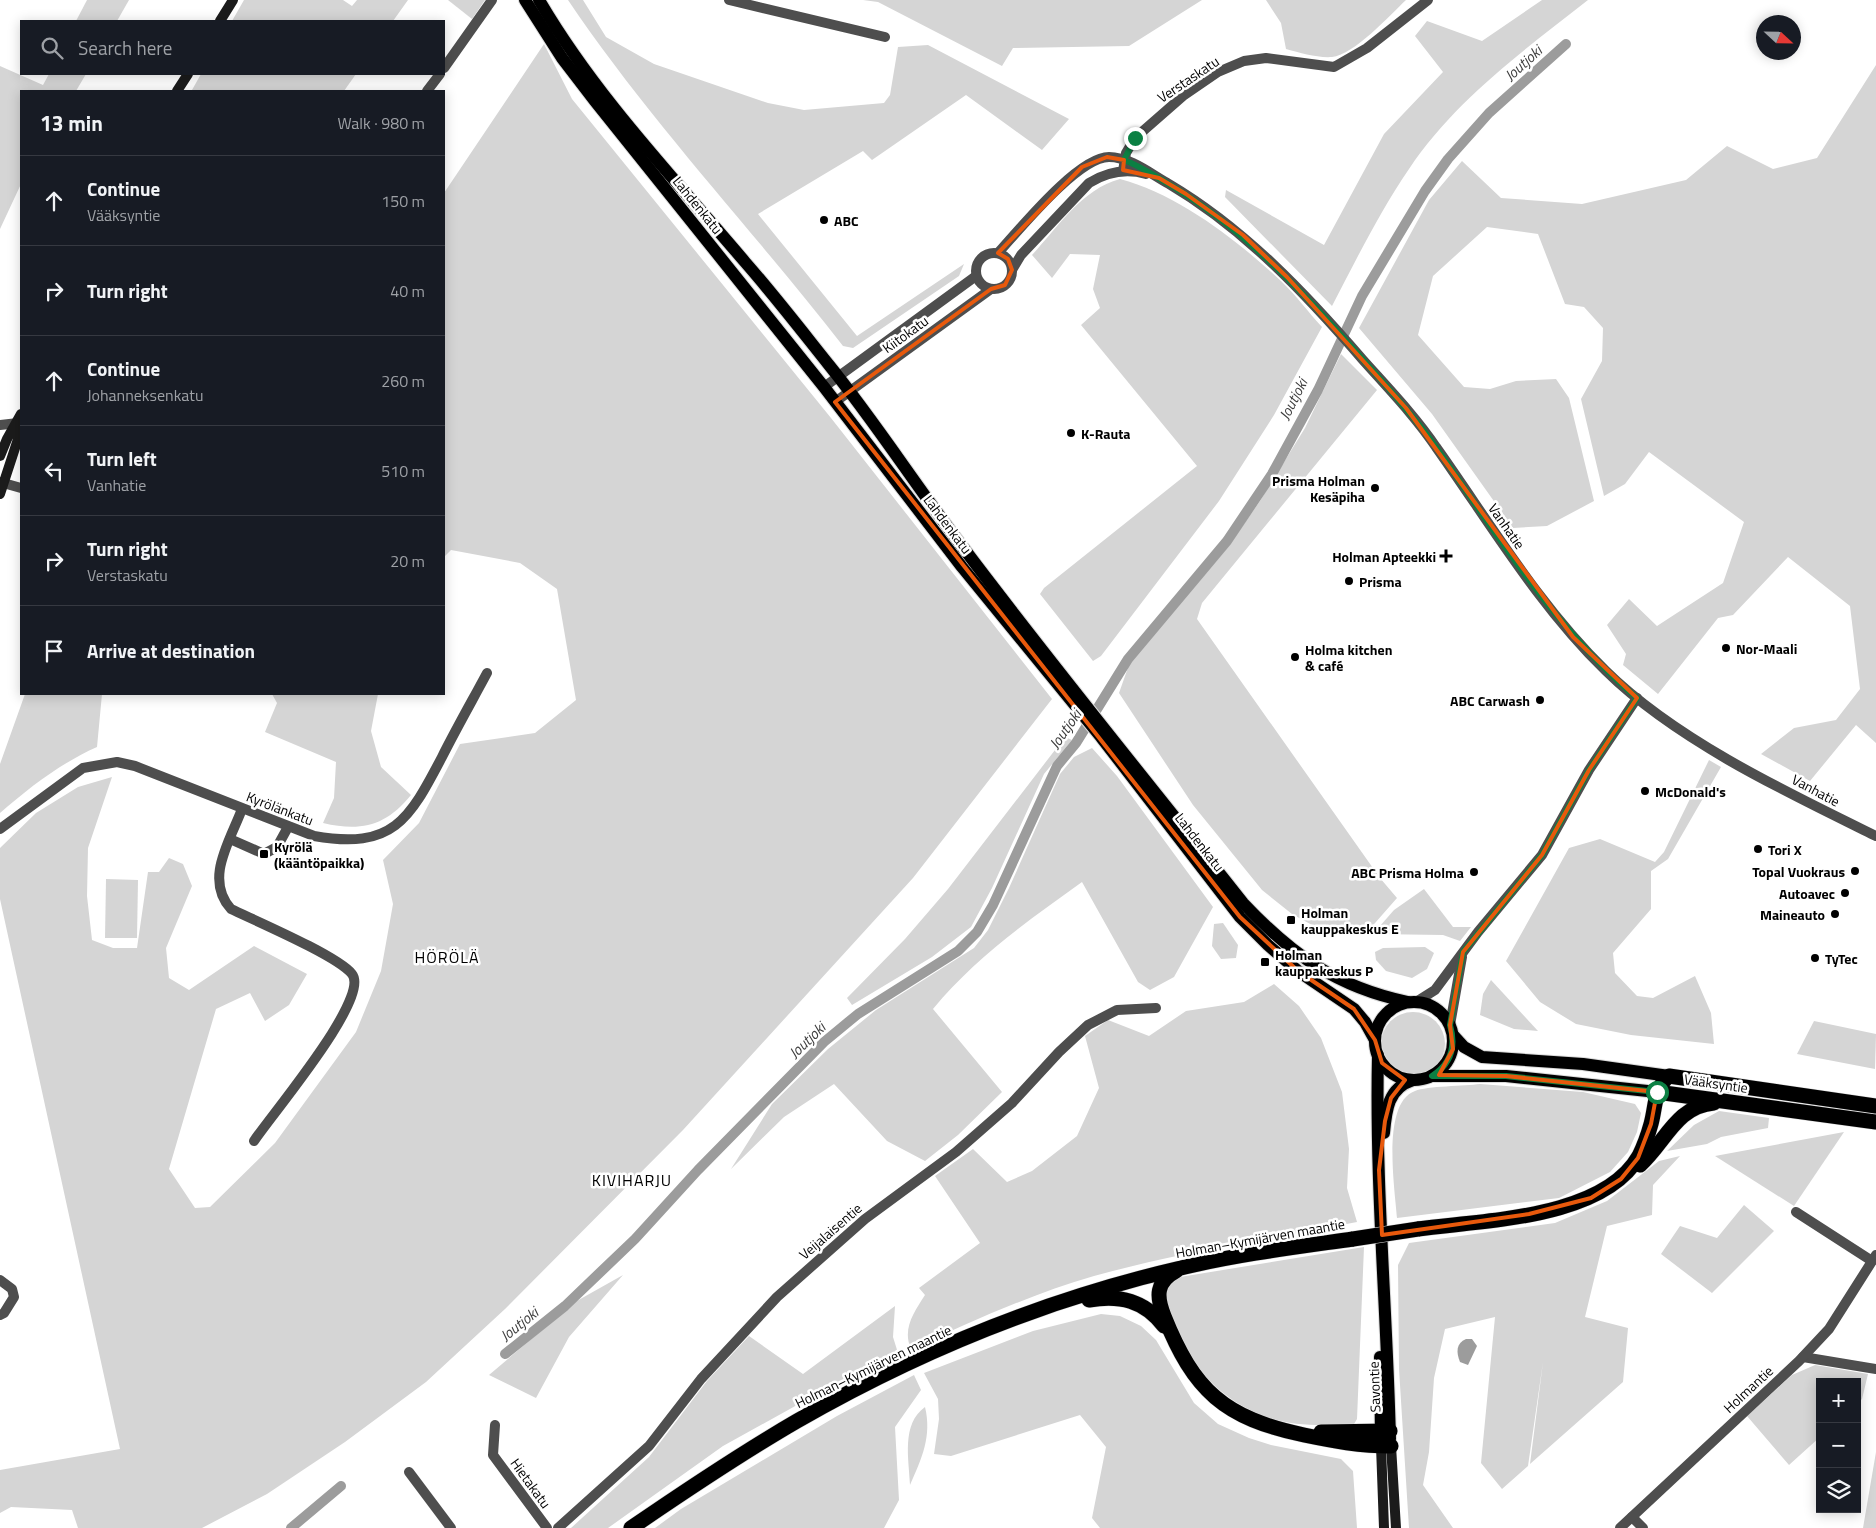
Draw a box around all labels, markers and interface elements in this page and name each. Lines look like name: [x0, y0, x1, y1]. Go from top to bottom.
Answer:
north arrow: [1756, 15, 1801, 60]
search box: [20, 20, 445, 75]
text: Search here: [78, 33, 172, 62]
icon: search: [38, 34, 66, 62]
water label: Joutjoki: [1499, 39, 1548, 86]
street label: Verstaskatu: [1153, 51, 1223, 107]
text: 13 min: [40, 107, 103, 139]
text: Walk · 980 m: [337, 111, 425, 135]
route end: [1124, 127, 1147, 150]
street label: Lahdenkatu: [668, 171, 728, 239]
text: Continue: [87, 174, 160, 203]
icon: ahead: [40, 187, 68, 215]
text: 150 m: [381, 189, 425, 213]
text: Vääksyntie: [87, 203, 160, 227]
place label: ABC: [834, 210, 859, 231]
marker: ABC: [818, 214, 830, 226]
text: Turn right: [87, 276, 168, 305]
icon: right: [40, 277, 68, 305]
text: 40 m: [390, 279, 425, 303]
street label: Kiitokatu: [878, 310, 932, 358]
text: Continue: [87, 354, 160, 383]
icon: ahead: [40, 367, 68, 395]
text: 260 m: [381, 369, 425, 393]
water label: Joutjoki: [1273, 373, 1314, 424]
text: Johanneksenkatu: [87, 383, 203, 407]
place label: K-Rauta: [1081, 423, 1130, 444]
marker: K-Rauta: [1065, 427, 1077, 439]
text: Turn left: [87, 444, 157, 473]
icon: left: [40, 457, 68, 485]
text: 510 m: [381, 459, 425, 483]
place label: Prisma Holman Kesäpiha: [1272, 470, 1365, 507]
text: Vanhatie: [87, 473, 146, 497]
marker: Prisma Holman Kesäpiha: [1369, 482, 1381, 494]
street label: Lahdenkatu: [919, 490, 977, 558]
street label: Vanhatie: [1484, 499, 1530, 553]
text: Turn right: [87, 534, 168, 563]
place label: Holman Apteekki: [1332, 546, 1436, 567]
icon: right: [40, 547, 68, 575]
text: 20 m: [390, 549, 425, 573]
marker: Holman Apteekki: [1440, 550, 1452, 562]
text: Verstaskatu: [87, 563, 168, 587]
place label: Prisma: [1359, 571, 1402, 592]
marker: Prisma: [1343, 575, 1355, 587]
text: Arrive at destination: [87, 636, 255, 665]
icon: arrive: [40, 637, 68, 665]
place label: Nor-Maali: [1736, 638, 1797, 659]
place label: Holma kitchen & café: [1305, 639, 1392, 676]
marker: Nor-Maali: [1720, 642, 1732, 654]
marker: Holma kitchen & café: [1289, 651, 1301, 663]
place label: ABC Carwash: [1450, 690, 1530, 711]
marker: ABC Carwash: [1534, 694, 1546, 706]
water label: Joutjoki: [1043, 703, 1088, 754]
street label: Vanhatie: [1788, 769, 1844, 811]
place label: McDonald's: [1655, 781, 1726, 802]
marker: McDonald's: [1639, 785, 1651, 797]
street label: Kyrölänkatu: [243, 786, 317, 830]
street label: Lahdenkatu: [1170, 808, 1230, 876]
place label: Kyrölä (kääntöpaikka): [274, 836, 364, 873]
place label: Tori X: [1768, 839, 1802, 860]
marker: Tori X: [1752, 843, 1764, 855]
marker: Kyrölä (kääntöpaikka): [258, 848, 270, 860]
place label: Topal Vuokraus: [1752, 861, 1845, 882]
place label: ABC Prisma Holma: [1351, 862, 1464, 883]
marker: Topal Vuokraus: [1849, 865, 1861, 877]
marker: ABC Prisma Holma: [1468, 866, 1480, 878]
place label: Autoavec: [1779, 883, 1835, 904]
marker: Autoavec: [1839, 887, 1851, 899]
place label: Holman kauppakeskus E: [1301, 902, 1399, 939]
place label: Maineauto: [1760, 904, 1825, 925]
marker: Maineauto: [1829, 908, 1841, 920]
marker: Holman kauppakeskus E: [1285, 914, 1297, 926]
place label: Holman kauppakeskus P: [1275, 944, 1373, 981]
district label: HÖRÖLÄ: [415, 945, 479, 969]
place label: TyTec: [1825, 948, 1858, 969]
marker: TyTec: [1809, 952, 1821, 964]
marker: Holman kauppakeskus P: [1259, 956, 1271, 968]
water label: Joutjoki: [783, 1015, 832, 1063]
street label: Vääksyntie: [1683, 1068, 1749, 1098]
route start: [1646, 1081, 1669, 1104]
district label: KIVIHARJU: [592, 1168, 672, 1192]
street label: Veijalaisentie: [794, 1198, 866, 1264]
street label: Holman–Kymijärven maantie: [1174, 1213, 1346, 1263]
water label: Joutjoki: [495, 1300, 545, 1347]
street label: Holman–Kymijärven maantie: [791, 1319, 955, 1413]
street label: Holmantie: [1718, 1360, 1778, 1418]
street label: Savontie: [1363, 1361, 1385, 1413]
map controls: [1816, 1378, 1861, 1513]
button: +: [1816, 1378, 1861, 1423]
button: −: [1816, 1423, 1861, 1468]
street label: Hietakatu: [506, 1454, 556, 1512]
button: layers: [1816, 1468, 1861, 1513]

